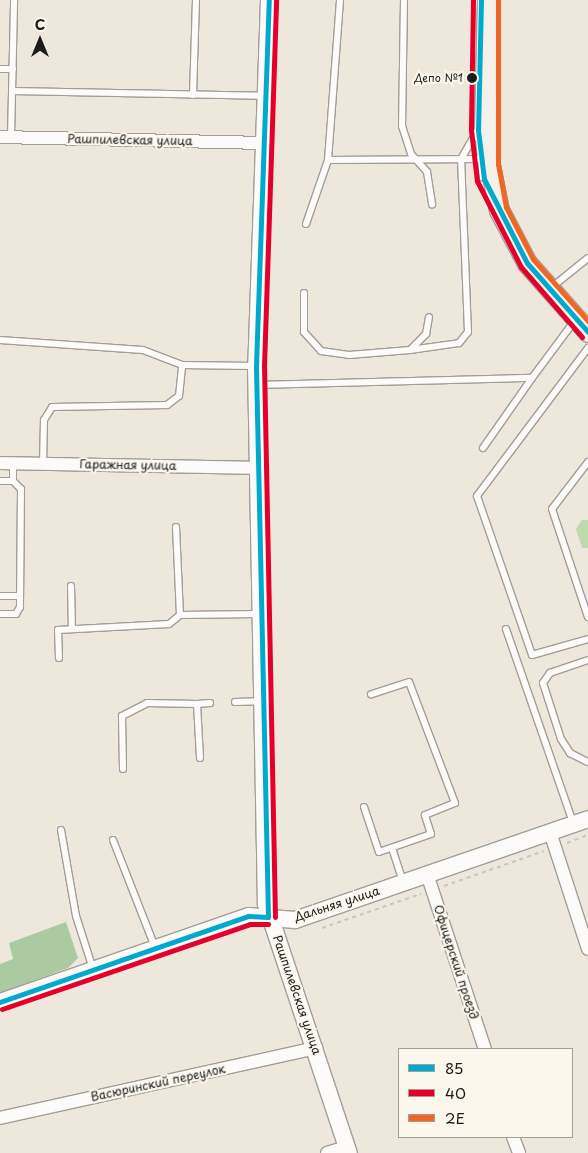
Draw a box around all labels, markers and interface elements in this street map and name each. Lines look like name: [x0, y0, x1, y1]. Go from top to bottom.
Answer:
text: С: [35, 14, 45, 35]
north arrow: [15, 15, 65, 65]
place label: Депо №1: [414, 71, 463, 85]
marker: Депо №1: [467, 73, 477, 83]
street label: Рашпилевская улица: [67, 132, 193, 148]
street label: Гаражная улица: [79, 457, 177, 473]
street label: Дальняя улица: [292, 883, 382, 925]
street label: Офицерский проезд: [431, 903, 481, 1021]
street label: Рашпилевская улица: [270, 933, 324, 1057]
legend: [398, 1048, 573, 1138]
text: 85: [445, 1056, 463, 1079]
street label: Васюринский переулок: [89, 1062, 227, 1104]
text: 40: [445, 1081, 466, 1104]
text: 2Е: [445, 1106, 465, 1129]

